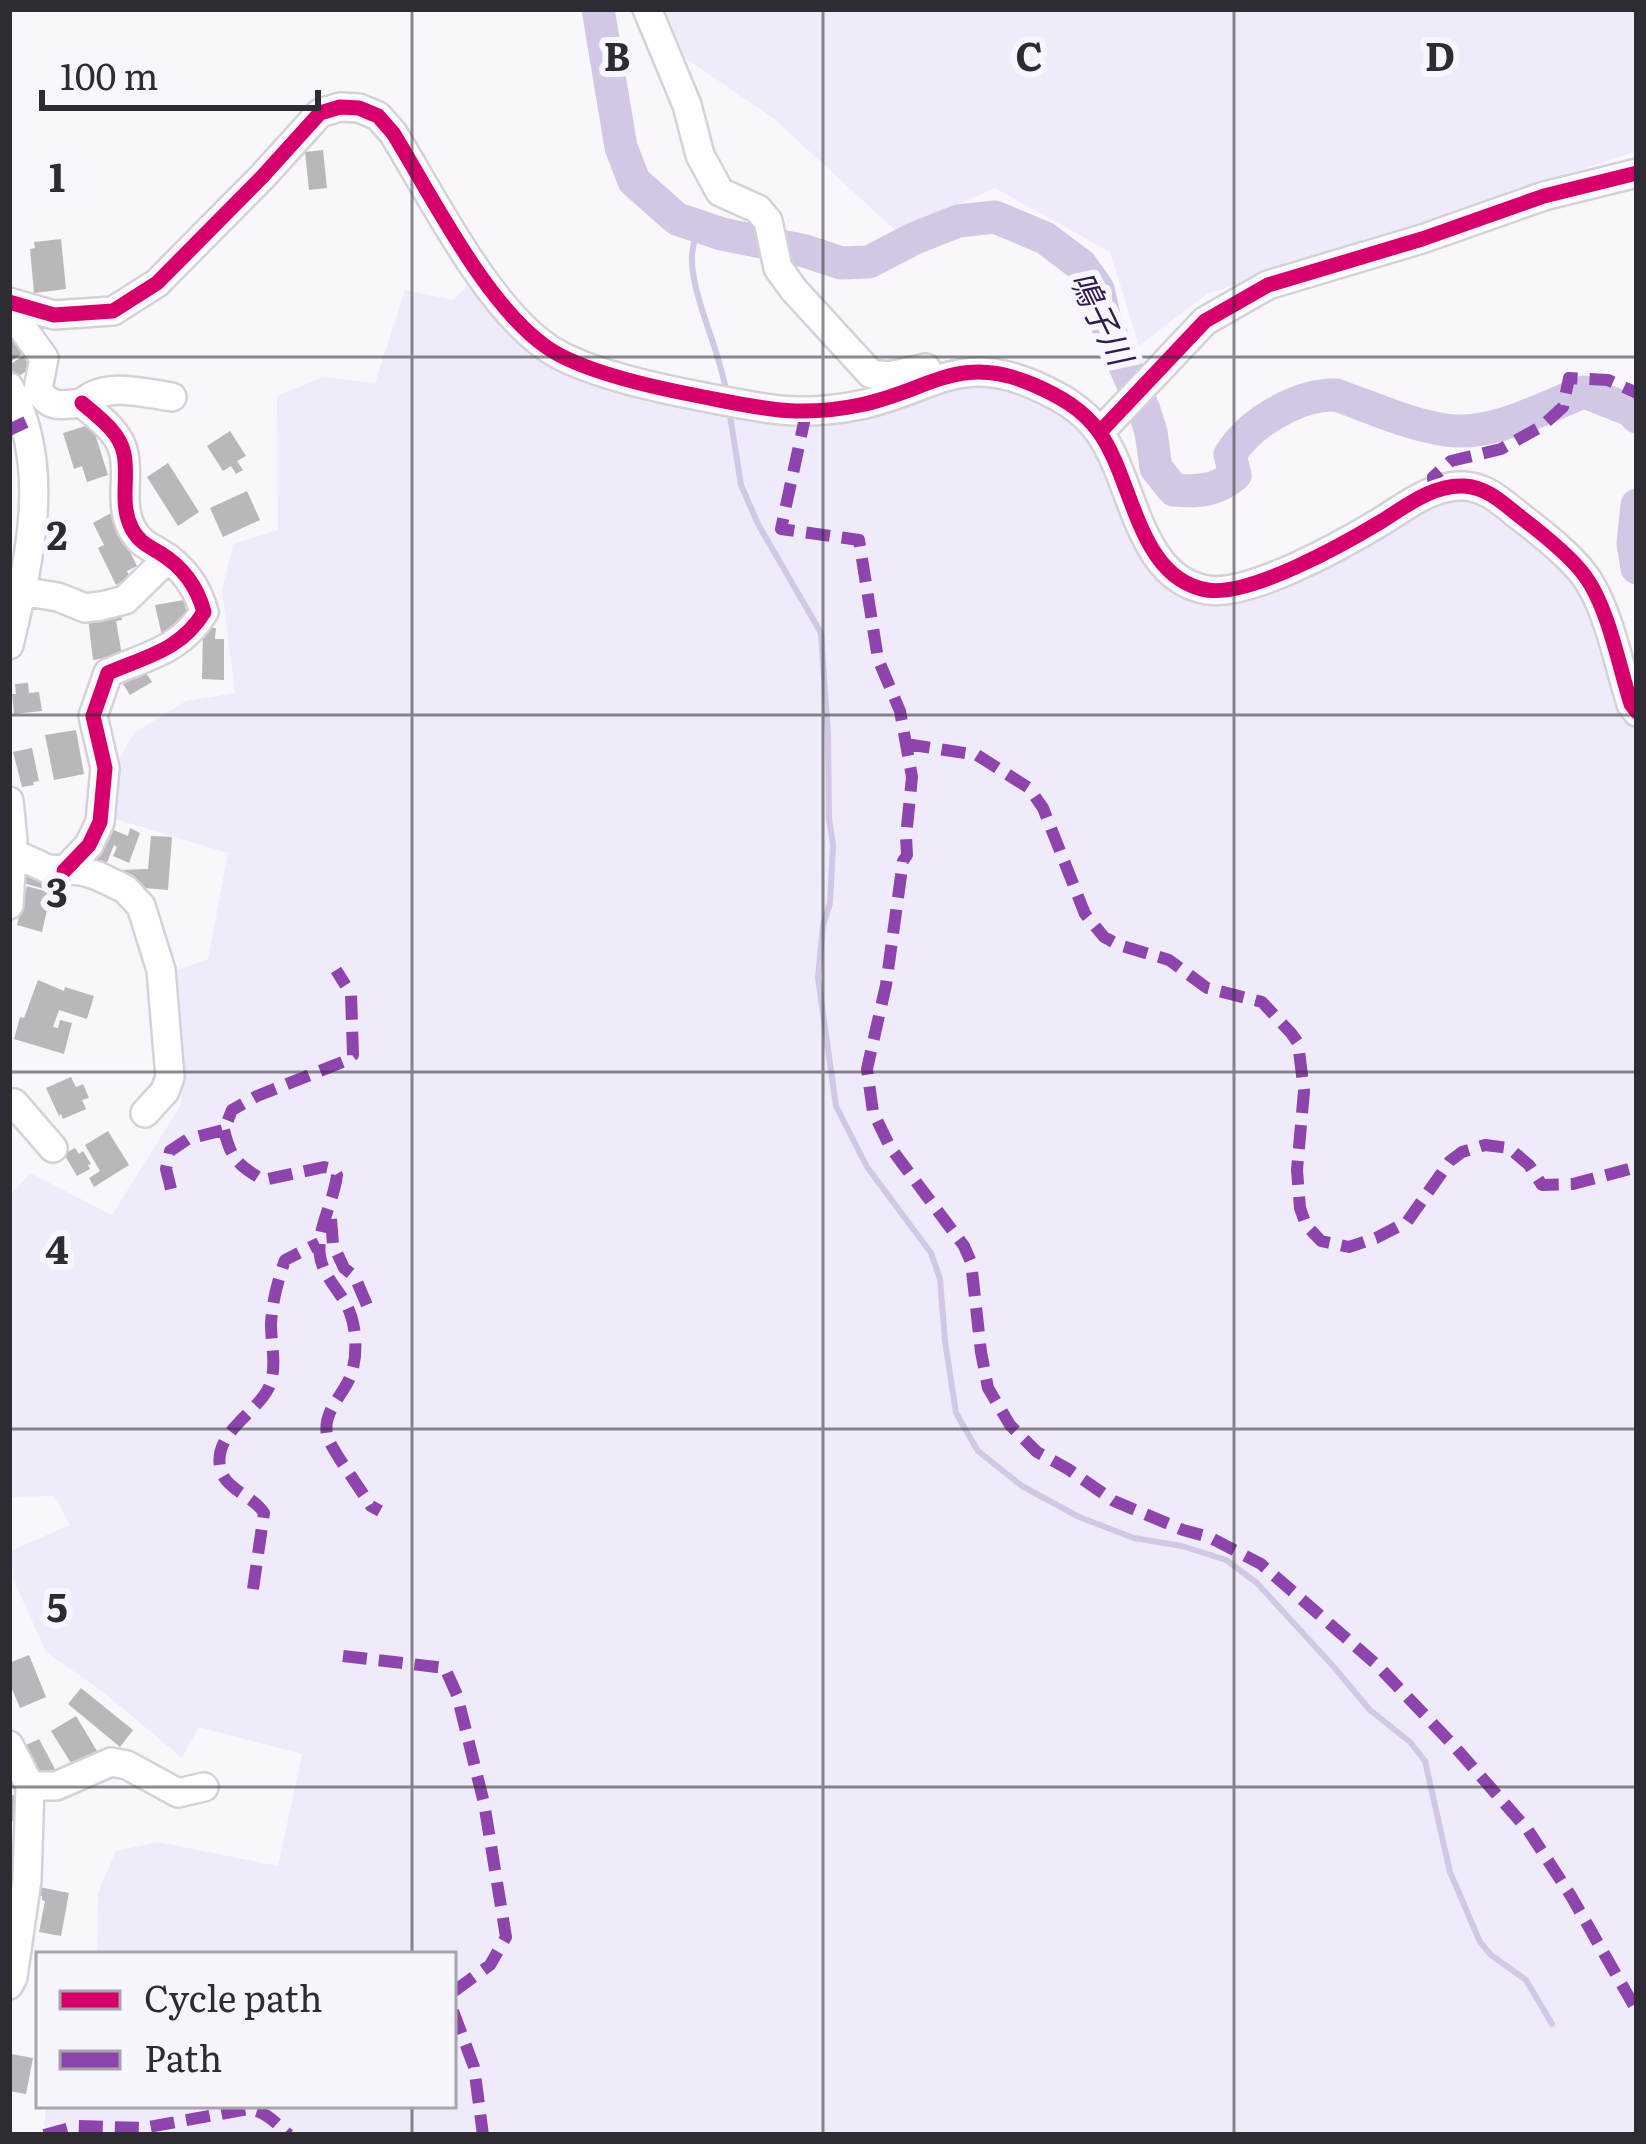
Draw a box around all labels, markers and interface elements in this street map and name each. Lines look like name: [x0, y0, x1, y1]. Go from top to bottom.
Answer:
text: B: [604, 25, 630, 83]
text: C: [1015, 25, 1043, 83]
text: D: [1425, 25, 1455, 83]
scale bar: [42, 36, 318, 110]
text: 100 m: [60, 48, 158, 101]
text: 1: [49, 146, 65, 204]
water label: 鳴子川: [1060, 262, 1148, 375]
text: 2: [47, 504, 67, 562]
text: 3: [46, 861, 68, 919]
text: 4: [45, 1218, 69, 1276]
text: 5: [46, 1576, 68, 1634]
legend: [36, 1952, 456, 2108]
text: Cycle path: [144, 1970, 323, 2023]
text: Path: [144, 2030, 222, 2083]

